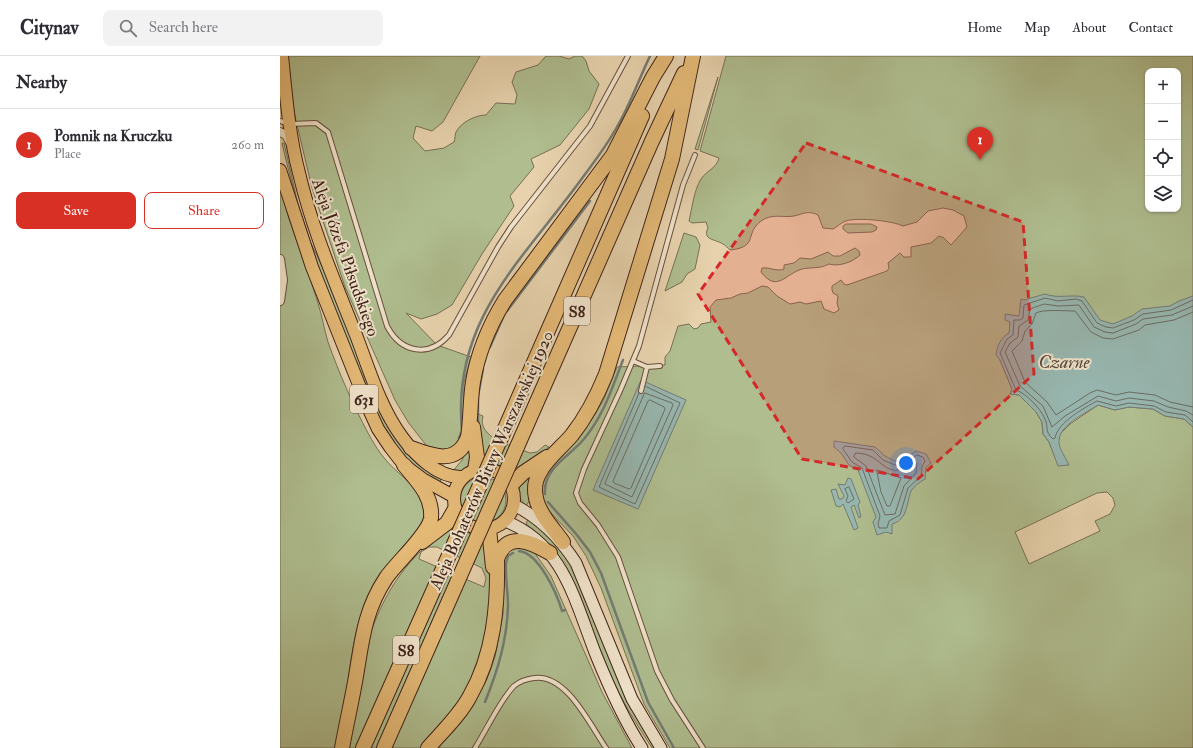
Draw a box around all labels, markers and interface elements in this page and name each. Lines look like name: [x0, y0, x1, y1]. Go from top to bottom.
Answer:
search box: [103, 10, 383, 46]
text: Citynav: [20, 16, 79, 40]
icon: search: [117, 17, 139, 39]
text: Search here: [149, 18, 218, 37]
text: Home: [967, 19, 1002, 36]
text: Map: [1024, 19, 1050, 36]
text: About: [1072, 19, 1106, 36]
text: Contact: [1128, 19, 1173, 36]
map controls: [1145, 68, 1181, 212]
button: +: [1145, 68, 1181, 104]
text: Nearby: [16, 72, 67, 93]
button: −: [1145, 104, 1181, 140]
text: Pomnik na Kruczku: [54, 127, 172, 146]
pin: 1: [967, 127, 993, 160]
text: 1: [27, 137, 31, 153]
text: 260 m: [231, 137, 264, 153]
button: locate: [1145, 140, 1181, 176]
text: Place: [54, 146, 81, 162]
street label: Aleja Józefa Piłsudskiego: [306, 174, 384, 339]
button: layers: [1145, 176, 1181, 212]
button: Save: [16, 192, 136, 229]
button: Share: [144, 192, 264, 229]
road number: S8: [564, 297, 590, 325]
street label: Aleja Bohaterów Bitwy Warszawskiej 1920: [424, 328, 559, 594]
water label: Czarne: [1038, 351, 1091, 374]
road number: 631: [350, 385, 378, 413]
your location: [896, 453, 916, 473]
road number: S8: [393, 636, 419, 664]

